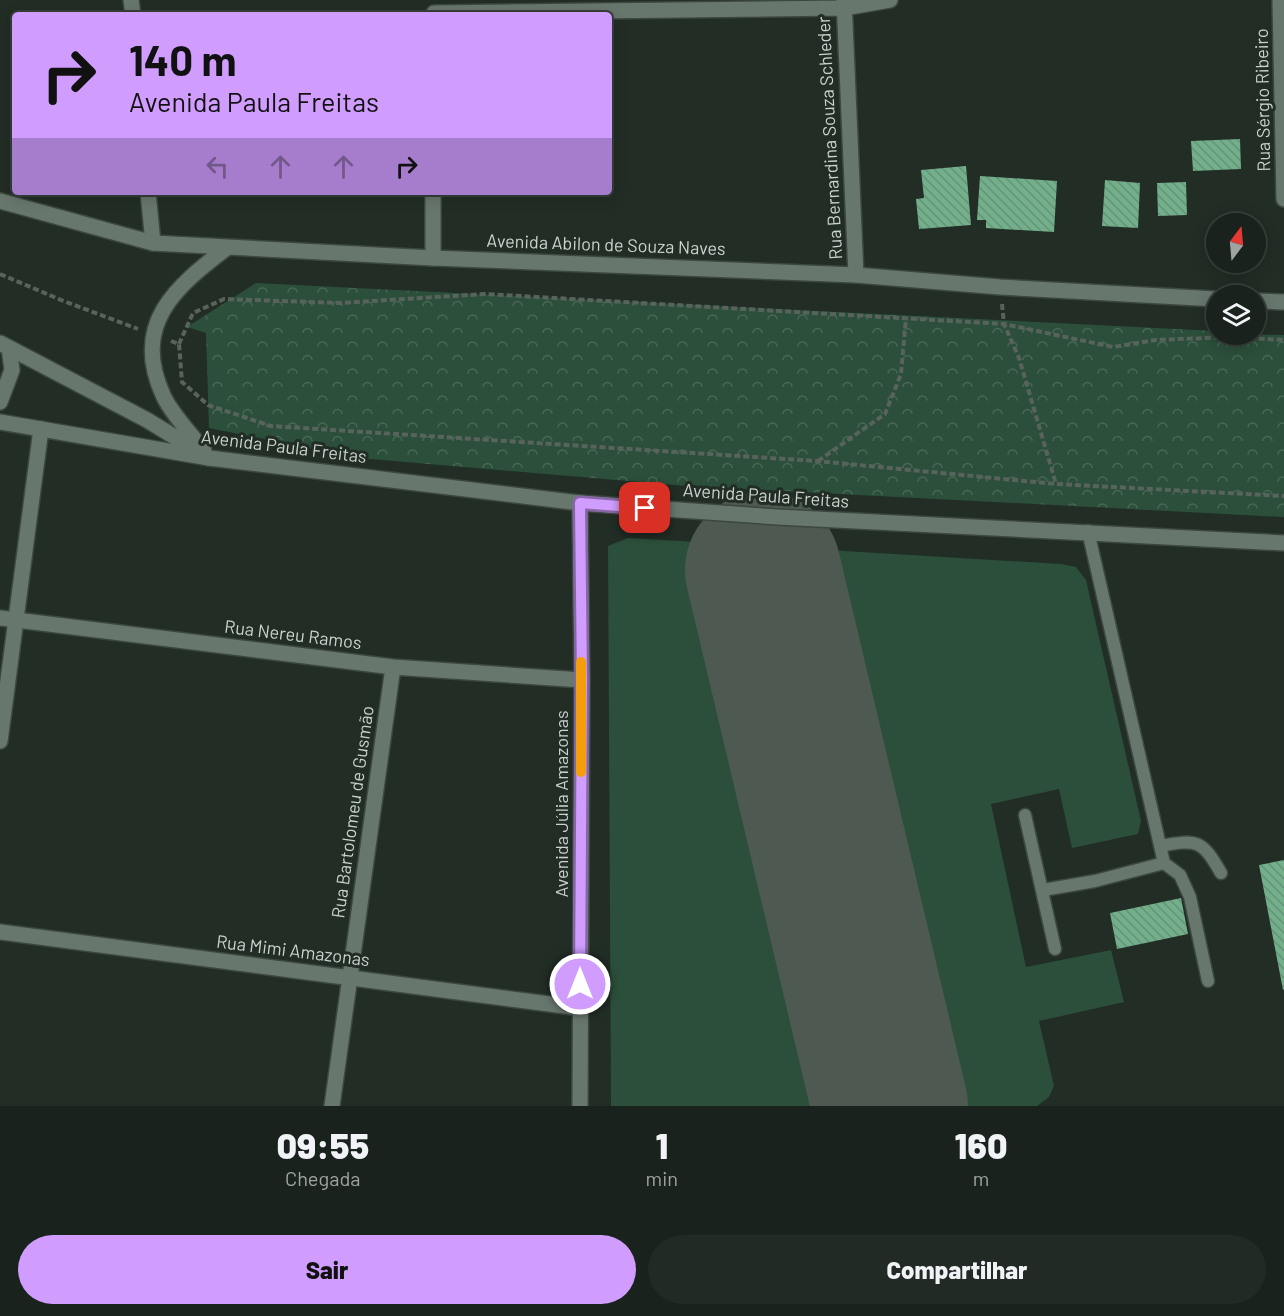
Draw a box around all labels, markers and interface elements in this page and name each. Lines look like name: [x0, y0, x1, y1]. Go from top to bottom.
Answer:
street label: Rua Bernardina Souza Schleder: [812, 16, 846, 260]
street label: Rua Sérgio Ribeiro: [1250, 28, 1274, 172]
text: 140 m: [129, 34, 237, 84]
icon: right: [30, 36, 108, 114]
text: Avenida Paula Freitas: [129, 85, 379, 117]
icon: left: [201, 150, 234, 183]
icon: ahead: [264, 150, 297, 183]
icon: ahead: [327, 150, 360, 183]
icon: right: [390, 150, 423, 183]
north arrow: [1206, 213, 1266, 273]
map controls: [1206, 213, 1266, 345]
street label: Avenida Abilon de Souza Naves: [486, 229, 726, 259]
button: layers: [1206, 285, 1266, 345]
street label: Avenida Paula Freitas: [200, 425, 368, 467]
street label: Avenida Paula Freitas: [682, 478, 850, 512]
pin: [619, 482, 670, 533]
icon: arrive: [628, 491, 661, 524]
street label: Rua Nereu Ramos: [223, 615, 363, 653]
street label: Rua Bartolomeu de Gusmão: [326, 704, 378, 920]
street label: Avenida Júlia Amazonas: [550, 710, 572, 898]
street label: Rua Mimi Amazonas: [215, 930, 371, 970]
position arrow: [548, 952, 612, 1016]
text: 09:55: [277, 1123, 369, 1166]
text: 1: [655, 1123, 668, 1166]
text: 160: [955, 1123, 1007, 1166]
text: Chegada: [285, 1166, 361, 1190]
text: min: [646, 1166, 678, 1190]
text: m: [973, 1166, 989, 1190]
button: Sair: [18, 1235, 636, 1304]
button: Compartilhar: [648, 1235, 1266, 1304]

